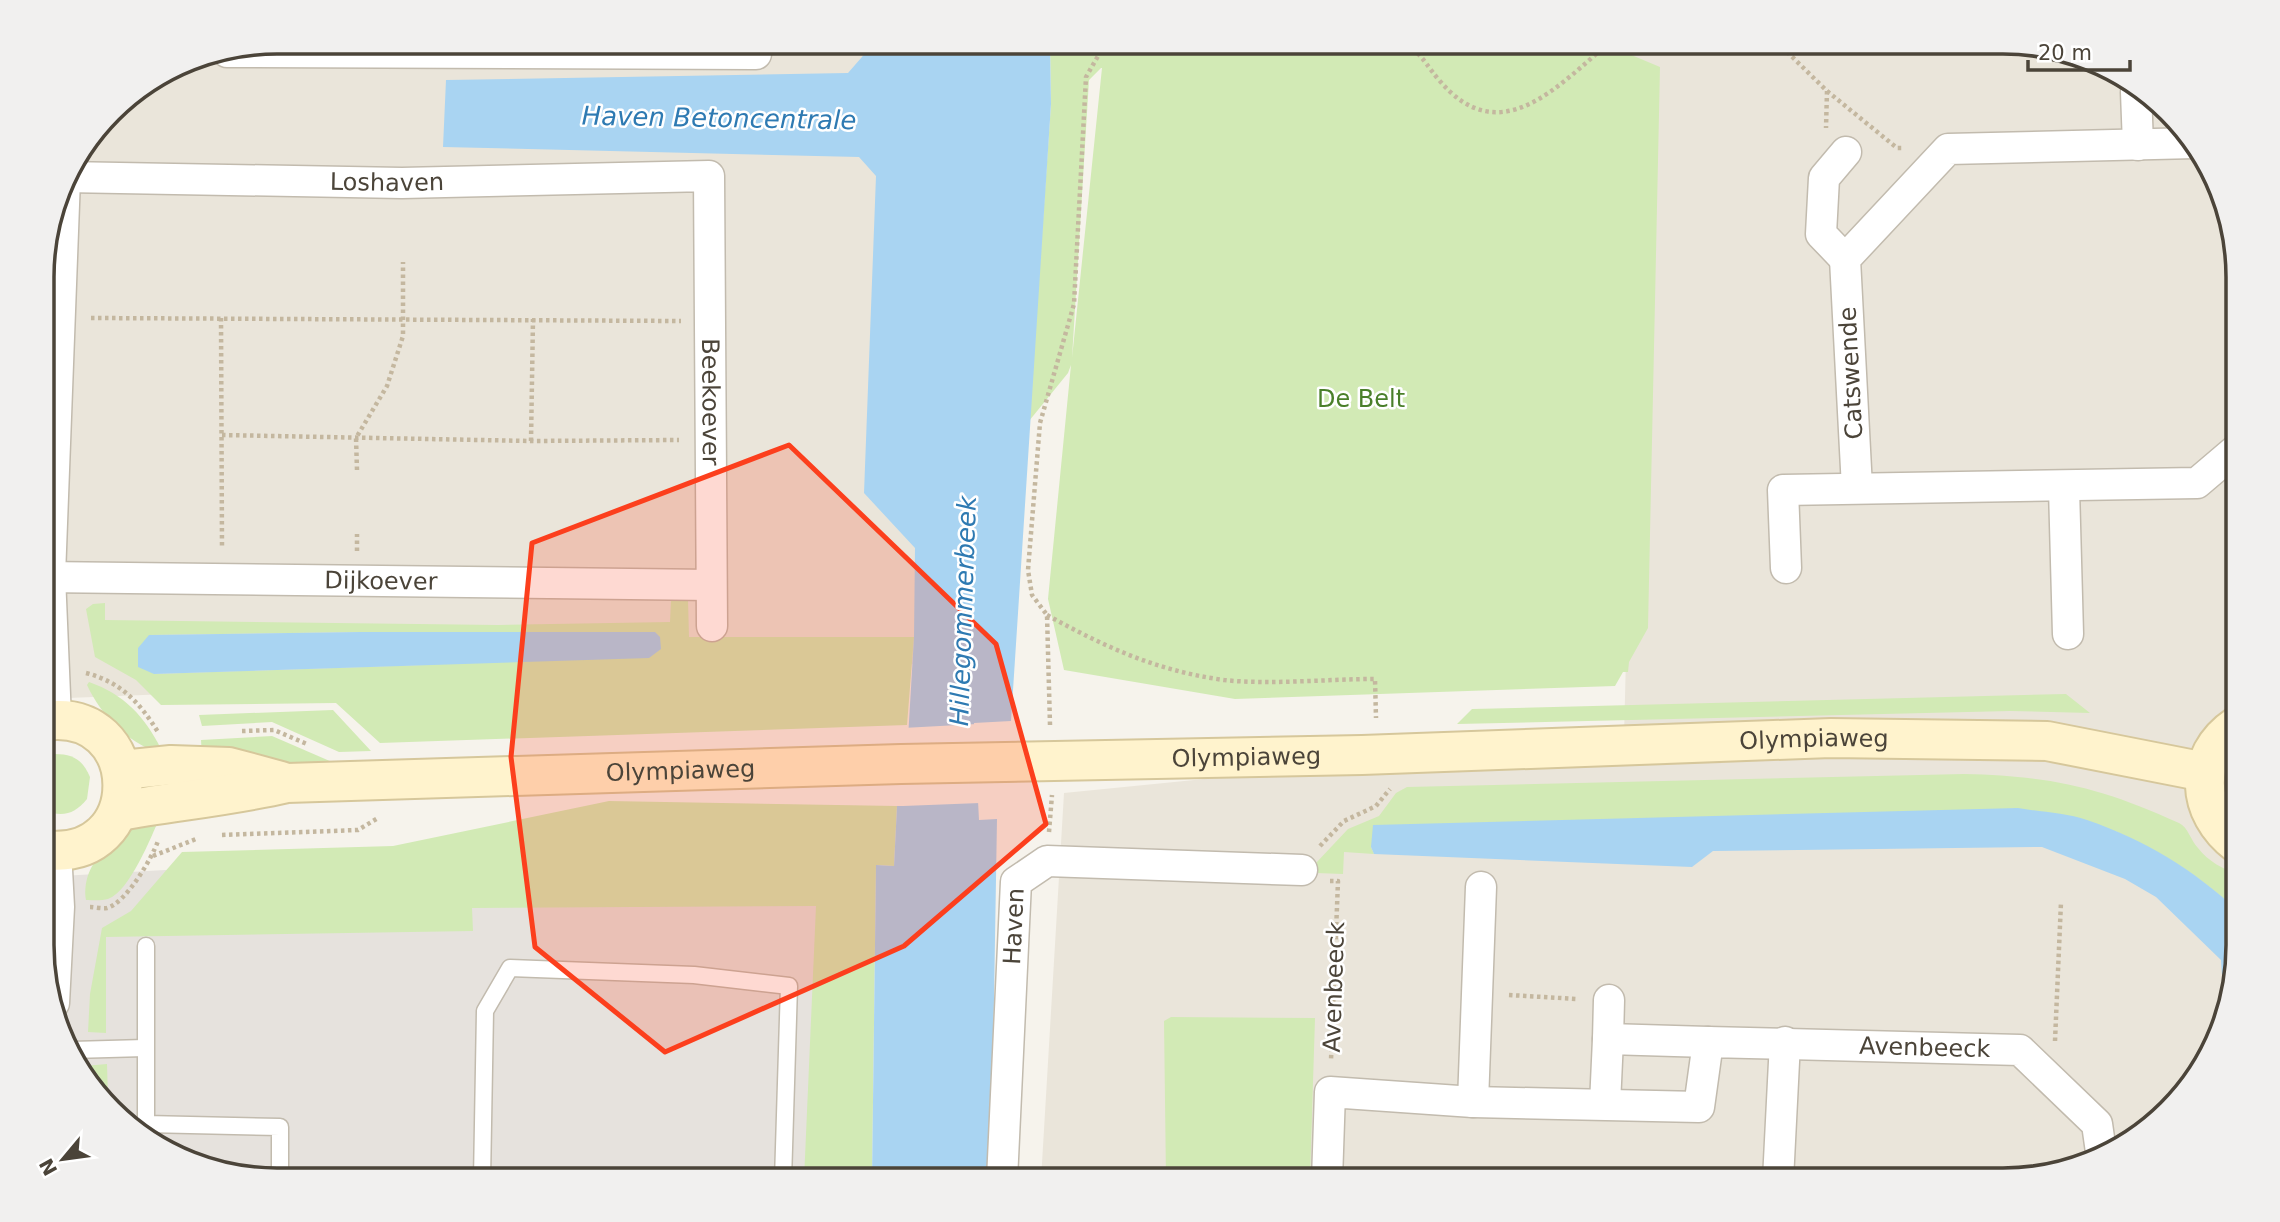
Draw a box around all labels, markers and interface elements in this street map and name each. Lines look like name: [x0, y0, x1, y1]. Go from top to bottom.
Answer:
scale bar: [2028, 28, 2130, 72]
text: 20 m: [2038, 41, 2092, 65]
water label: Haven Betoncentrale: [581, 101, 857, 135]
street label: Loshaven: [330, 168, 444, 197]
street label: Catswende: [1834, 306, 1868, 440]
street label: Beekoever: [696, 338, 725, 466]
park label: De Belt: [1317, 385, 1405, 413]
water label: Hillegommerbeek: [944, 494, 982, 727]
street label: Dijkoever: [324, 566, 438, 596]
street label: Olympiaweg: [1739, 724, 1889, 755]
street label: Olympiaweg: [1171, 742, 1321, 773]
street label: Olympiaweg: [605, 755, 756, 787]
street label: Haven: [998, 887, 1030, 965]
street label: Avenbeeck: [1318, 921, 1350, 1053]
street label: Avenbeeck: [1859, 1032, 1991, 1063]
north arrow: [28, 1124, 98, 1194]
text: N: [35, 1155, 62, 1180]

